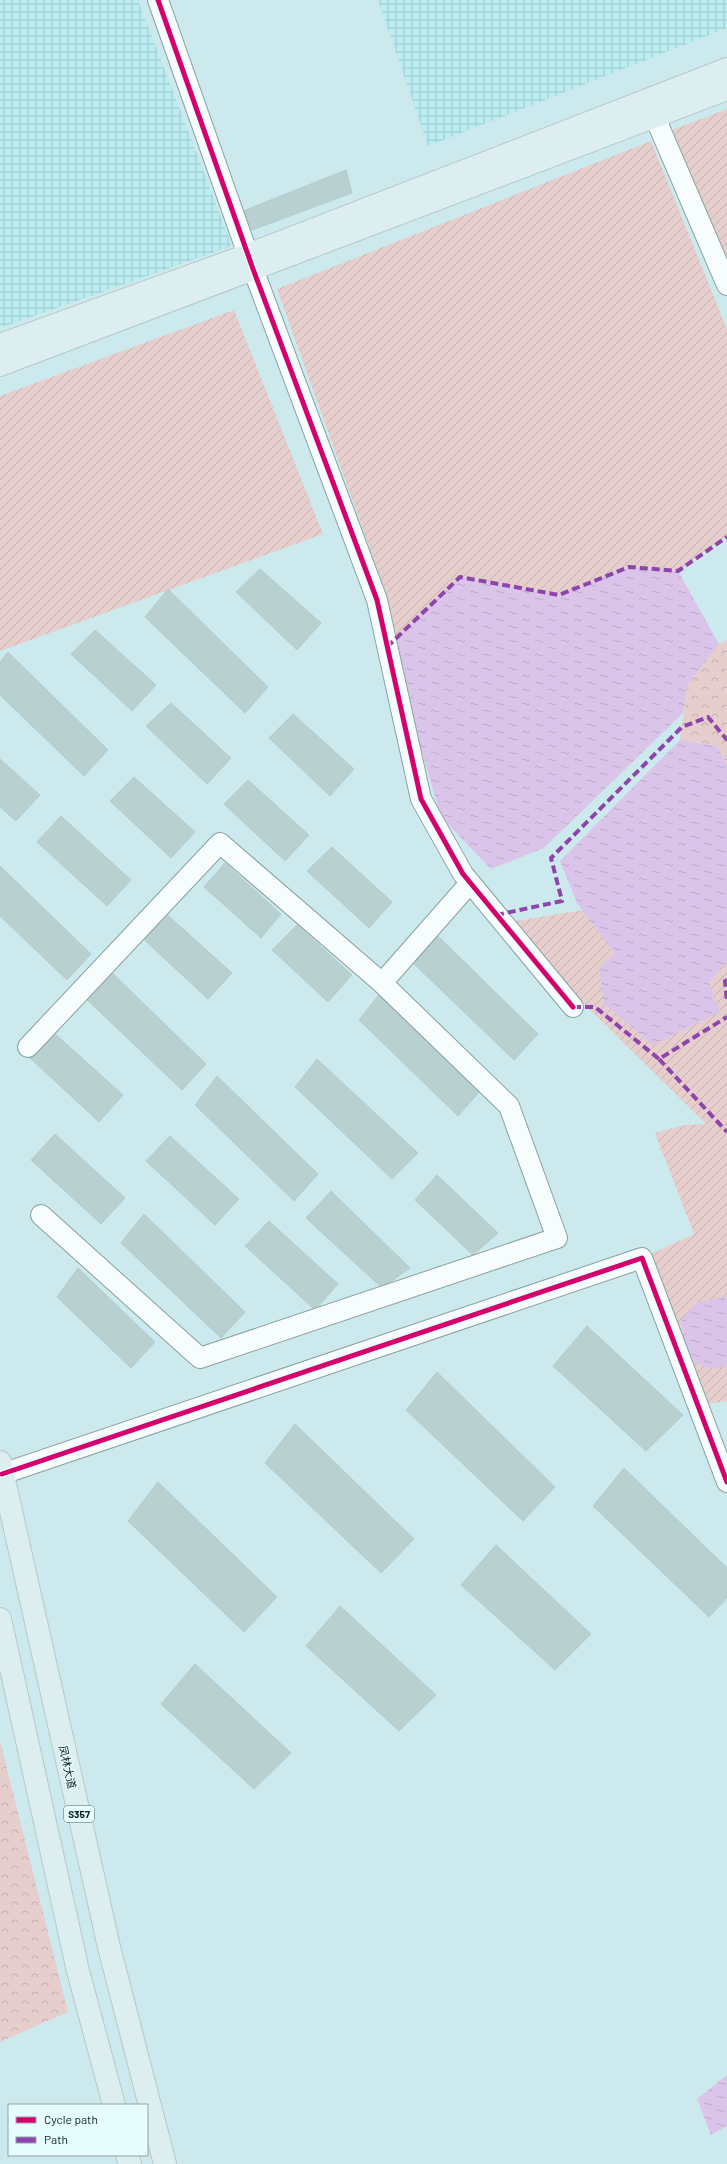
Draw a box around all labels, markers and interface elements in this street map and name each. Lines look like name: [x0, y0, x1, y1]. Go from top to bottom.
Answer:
street label: 凤林大道: [57, 1744, 79, 1790]
road number: S357: [64, 1806, 94, 1822]
legend: [8, 2104, 148, 2156]
text: Cycle path: [44, 2112, 98, 2126]
text: Path: [44, 2132, 68, 2146]

